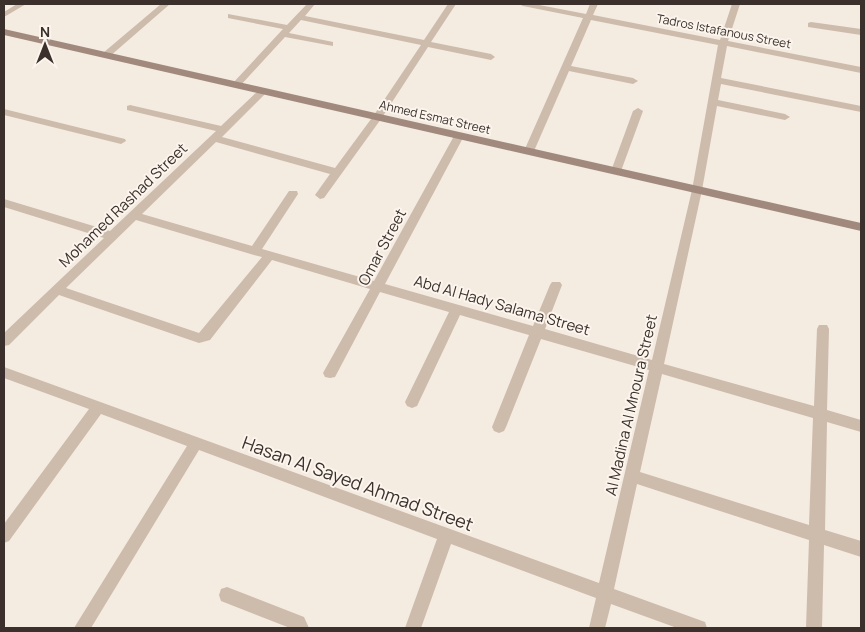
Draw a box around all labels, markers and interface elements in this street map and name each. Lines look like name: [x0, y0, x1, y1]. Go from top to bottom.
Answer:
street label: Tadros Istafanous Street: [655, 10, 793, 52]
north arrow: [20, 20, 70, 70]
text: N: [40, 22, 50, 41]
street label: Ahmed Esmat Street: [378, 96, 493, 138]
street label: Mohamed Rashad Street: [54, 138, 192, 272]
street label: Omar Street: [353, 205, 411, 289]
street label: Abd Al Hady Salama Street: [412, 270, 592, 340]
street label: Al Madina Al Mnoura Street: [600, 312, 662, 498]
street label: Hasan Al Sayed Ahmad Street: [239, 430, 477, 536]

